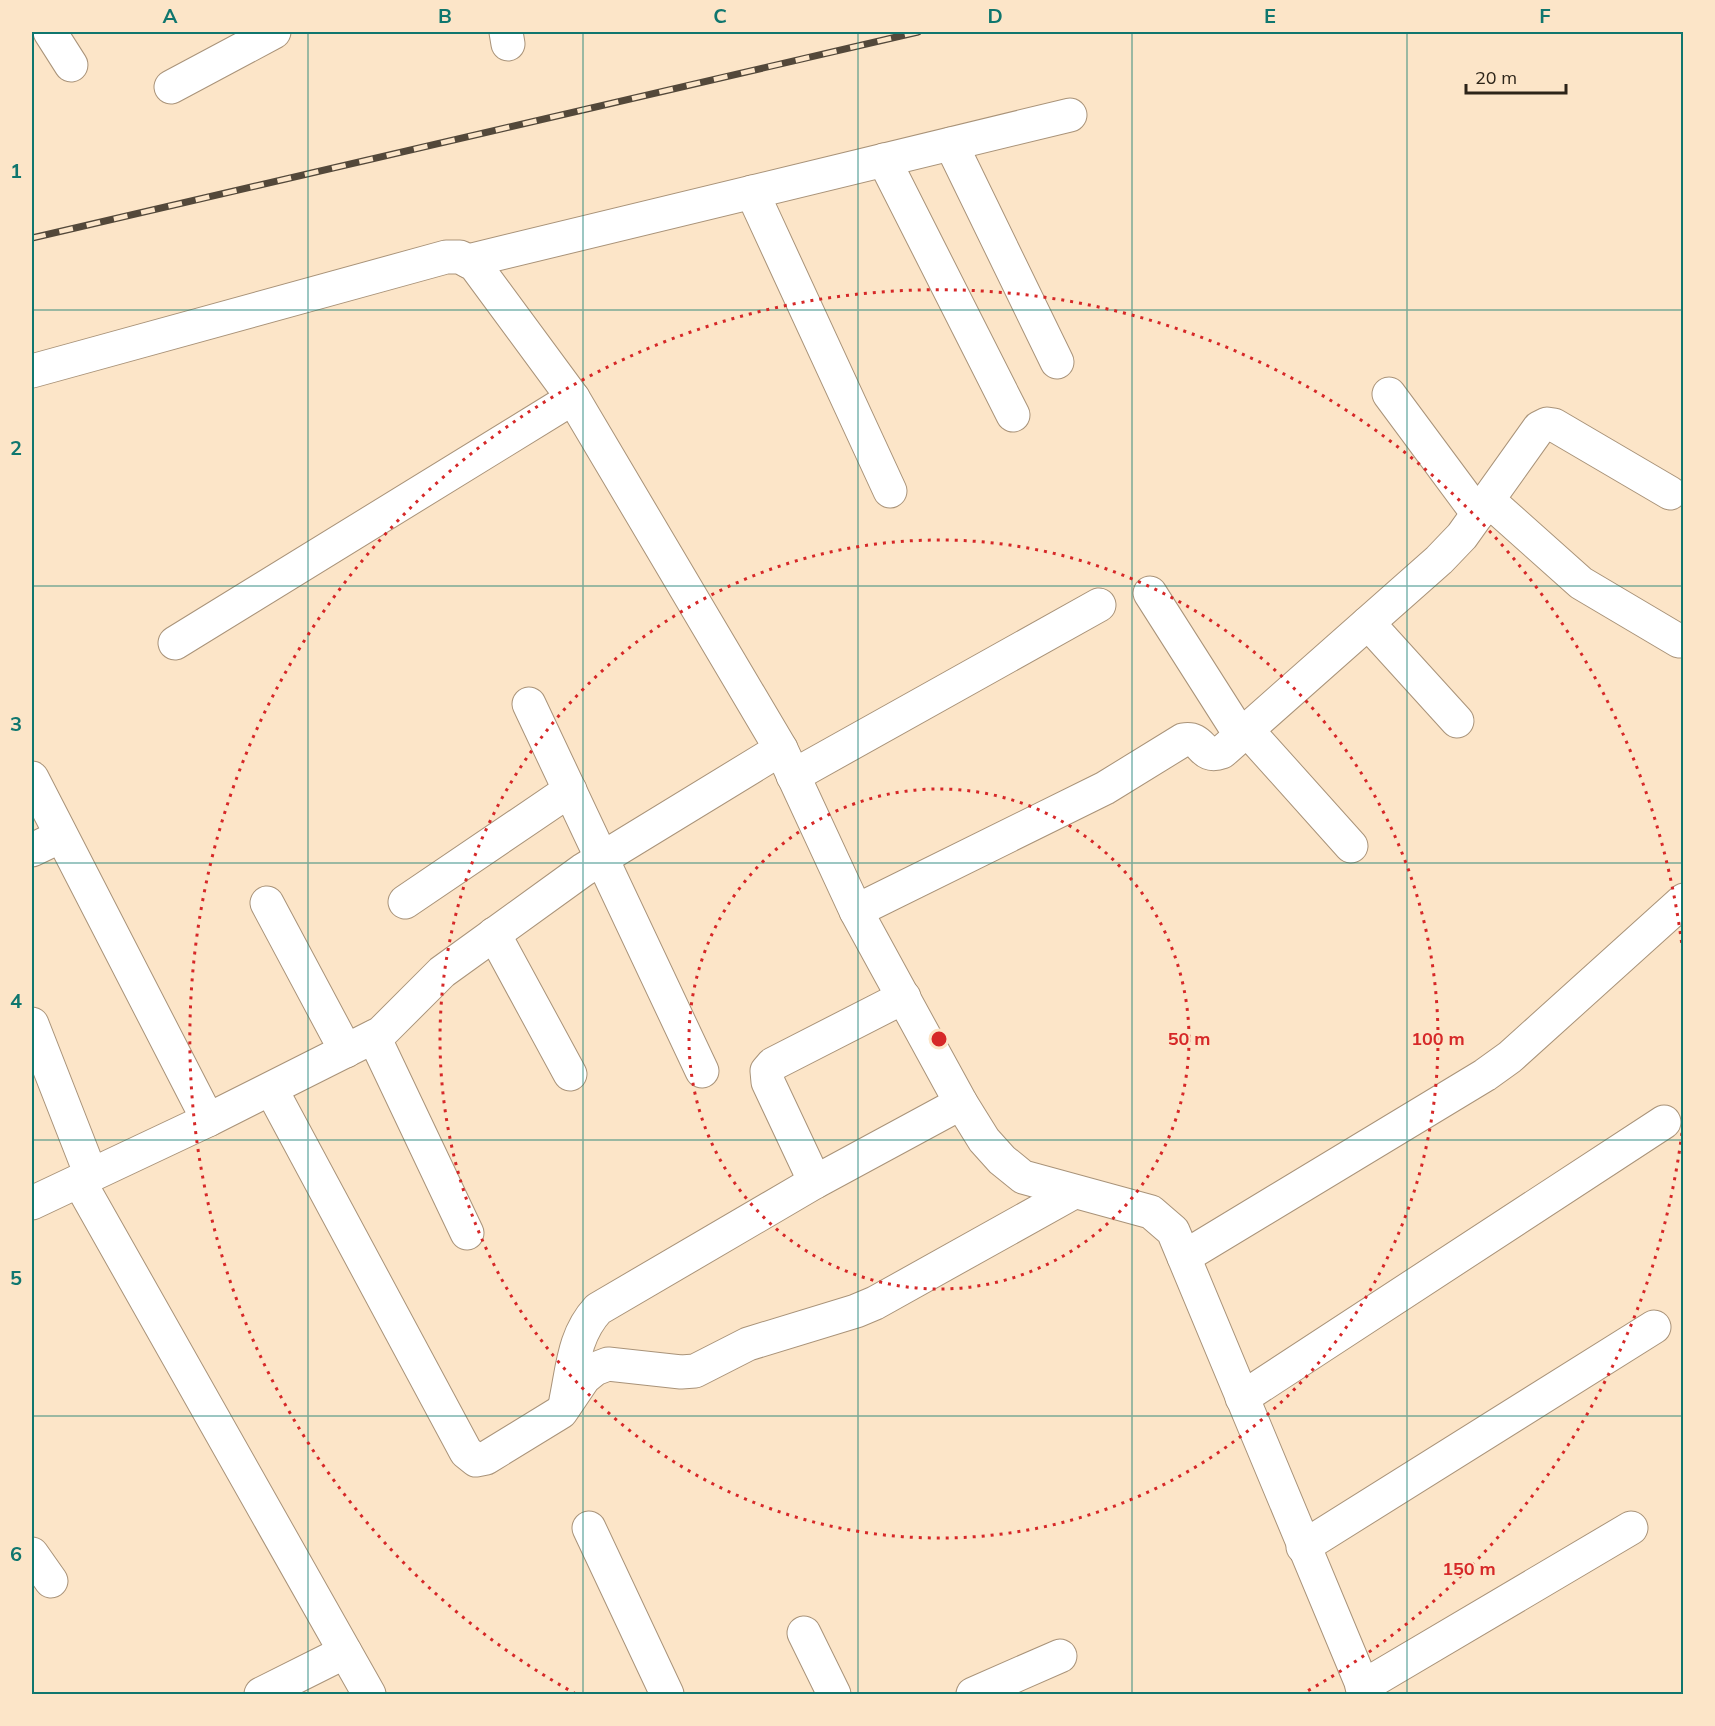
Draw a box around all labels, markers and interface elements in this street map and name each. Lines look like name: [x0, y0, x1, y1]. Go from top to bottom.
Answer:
text: A: [163, 3, 178, 28]
text: B: [438, 3, 452, 28]
text: C: [713, 3, 727, 28]
text: D: [987, 3, 1003, 28]
text: E: [1264, 3, 1276, 28]
text: F: [1539, 3, 1551, 28]
scale bar: [1466, 57, 1566, 95]
text: 20 m: [1475, 66, 1517, 89]
text: 1: [10, 158, 22, 183]
text: 2: [10, 435, 22, 460]
text: 3: [10, 711, 22, 736]
text: 4: [10, 988, 22, 1013]
text: 50 m: [1168, 1027, 1210, 1050]
text: 100 m: [1411, 1027, 1465, 1050]
centre of rings: [929, 1029, 949, 1049]
text: 5: [10, 1265, 22, 1290]
text: 6: [10, 1541, 22, 1566]
text: 150 m: [1442, 1557, 1496, 1580]

